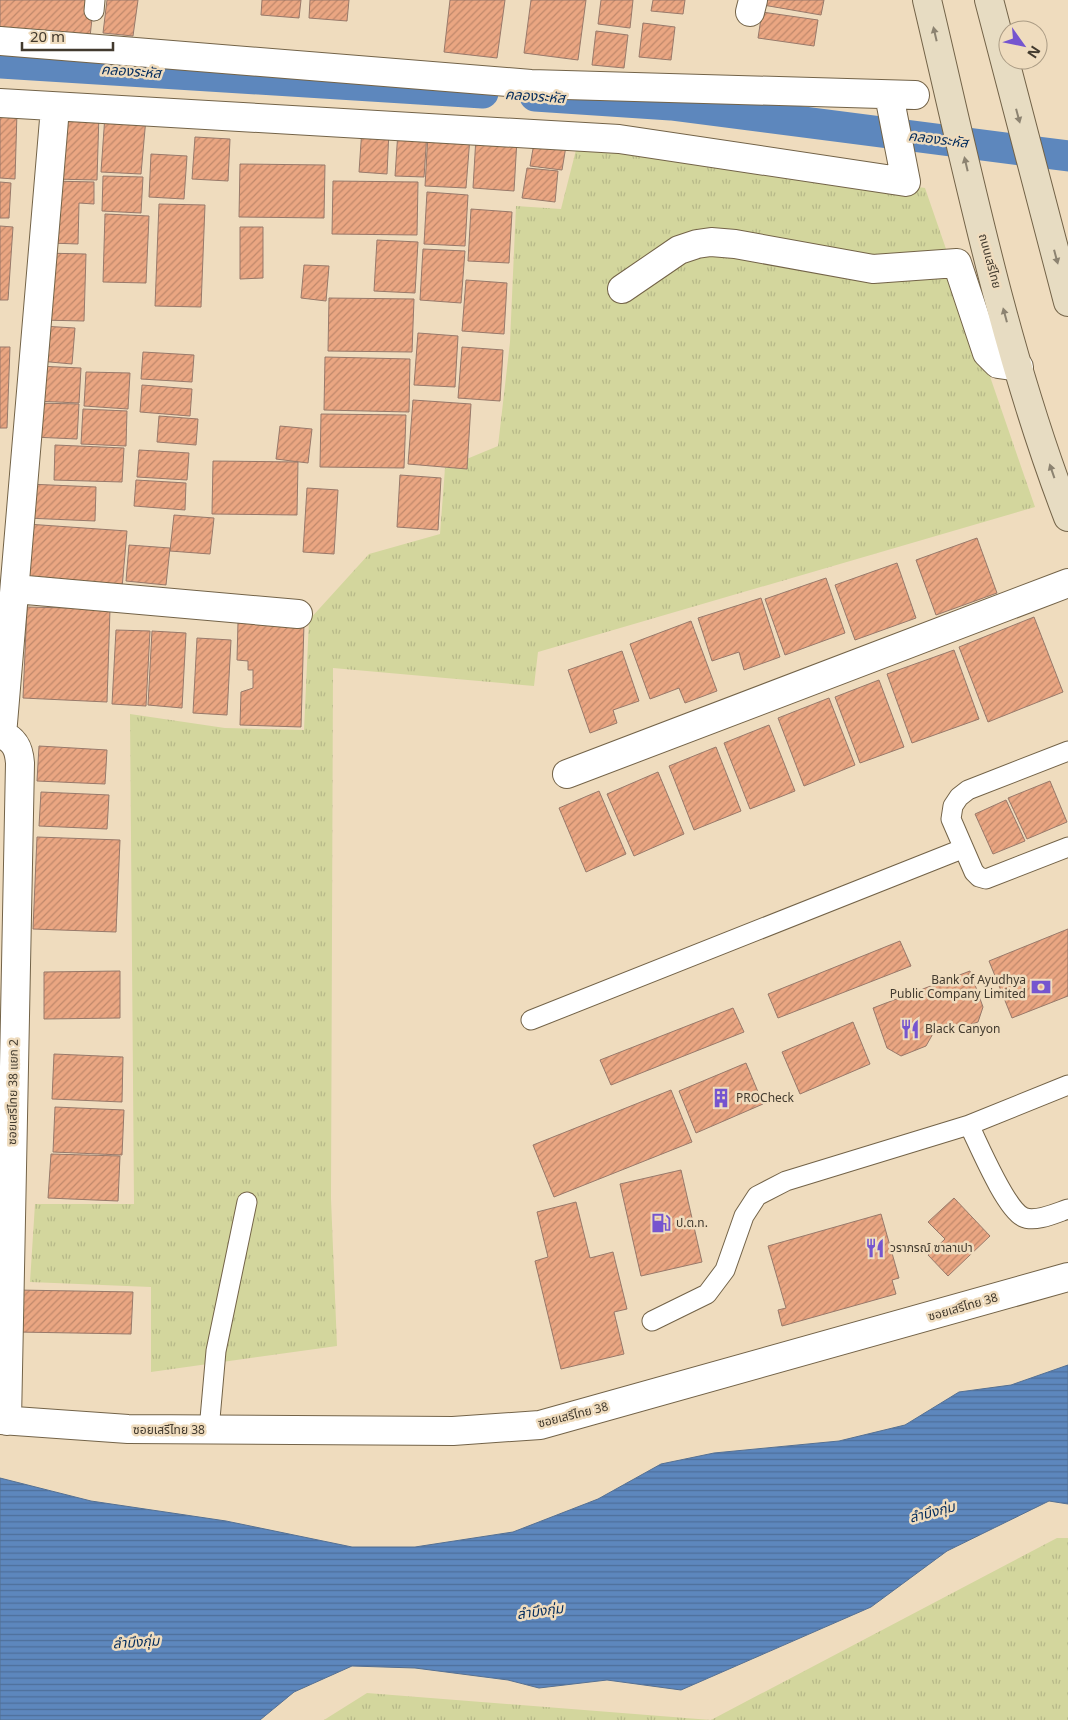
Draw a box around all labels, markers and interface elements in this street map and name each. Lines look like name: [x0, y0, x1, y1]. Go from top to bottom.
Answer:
scale bar: [22, 20, 114, 52]
north arrow: [998, 20, 1048, 70]
text: 20 m: [30, 26, 65, 46]
one-way arrow: [931, 27, 939, 42]
text: N: [1023, 42, 1045, 62]
water label: คลองระหัส: [100, 59, 164, 82]
water label: คลองระหัส: [504, 84, 568, 107]
one-way arrow: [1014, 108, 1022, 124]
water label: คลองระหัส: [907, 125, 971, 152]
one-way arrow: [962, 156, 970, 171]
street label: ถนนเสรีไทย: [975, 232, 1006, 290]
one-way arrow: [1052, 250, 1060, 265]
one-way arrow: [1000, 308, 1008, 323]
one-way arrow: [1048, 463, 1056, 478]
place label: Bank of Ayudhya Public Company Limited: [890, 971, 1026, 1002]
bank icon: Bank of Ayudhya Public Company Limited: [1030, 976, 1052, 998]
restaurant icon: Black Canyon: [899, 1018, 921, 1040]
place label: Black Canyon: [925, 1020, 1000, 1037]
street label: ซอยเสรีไทย 38 แยก 2: [3, 1039, 22, 1145]
building icon: PROCheck: [710, 1087, 732, 1109]
place label: PROCheck: [736, 1089, 795, 1106]
fuel station icon: ป.ต.ท.: [650, 1212, 672, 1234]
place label: ป.ต.ท.: [676, 1214, 708, 1231]
restaurant icon: วราภรณ์ ซาลาเปา: [864, 1237, 886, 1259]
place label: วราภรณ์ ซาลาเปา: [890, 1239, 973, 1256]
street label: ซอยเสรีไทย 38: [926, 1288, 1000, 1325]
street label: ซอยเสรีไทย 38: [536, 1398, 610, 1431]
street label: ซอยเสรีไทย 38: [133, 1421, 205, 1438]
water label: ลำบึงกุ่ม: [907, 1496, 958, 1527]
water label: ลำบึงกุ่ม: [516, 1598, 566, 1623]
water label: ลำบึงกุ่ม: [112, 1630, 161, 1653]

